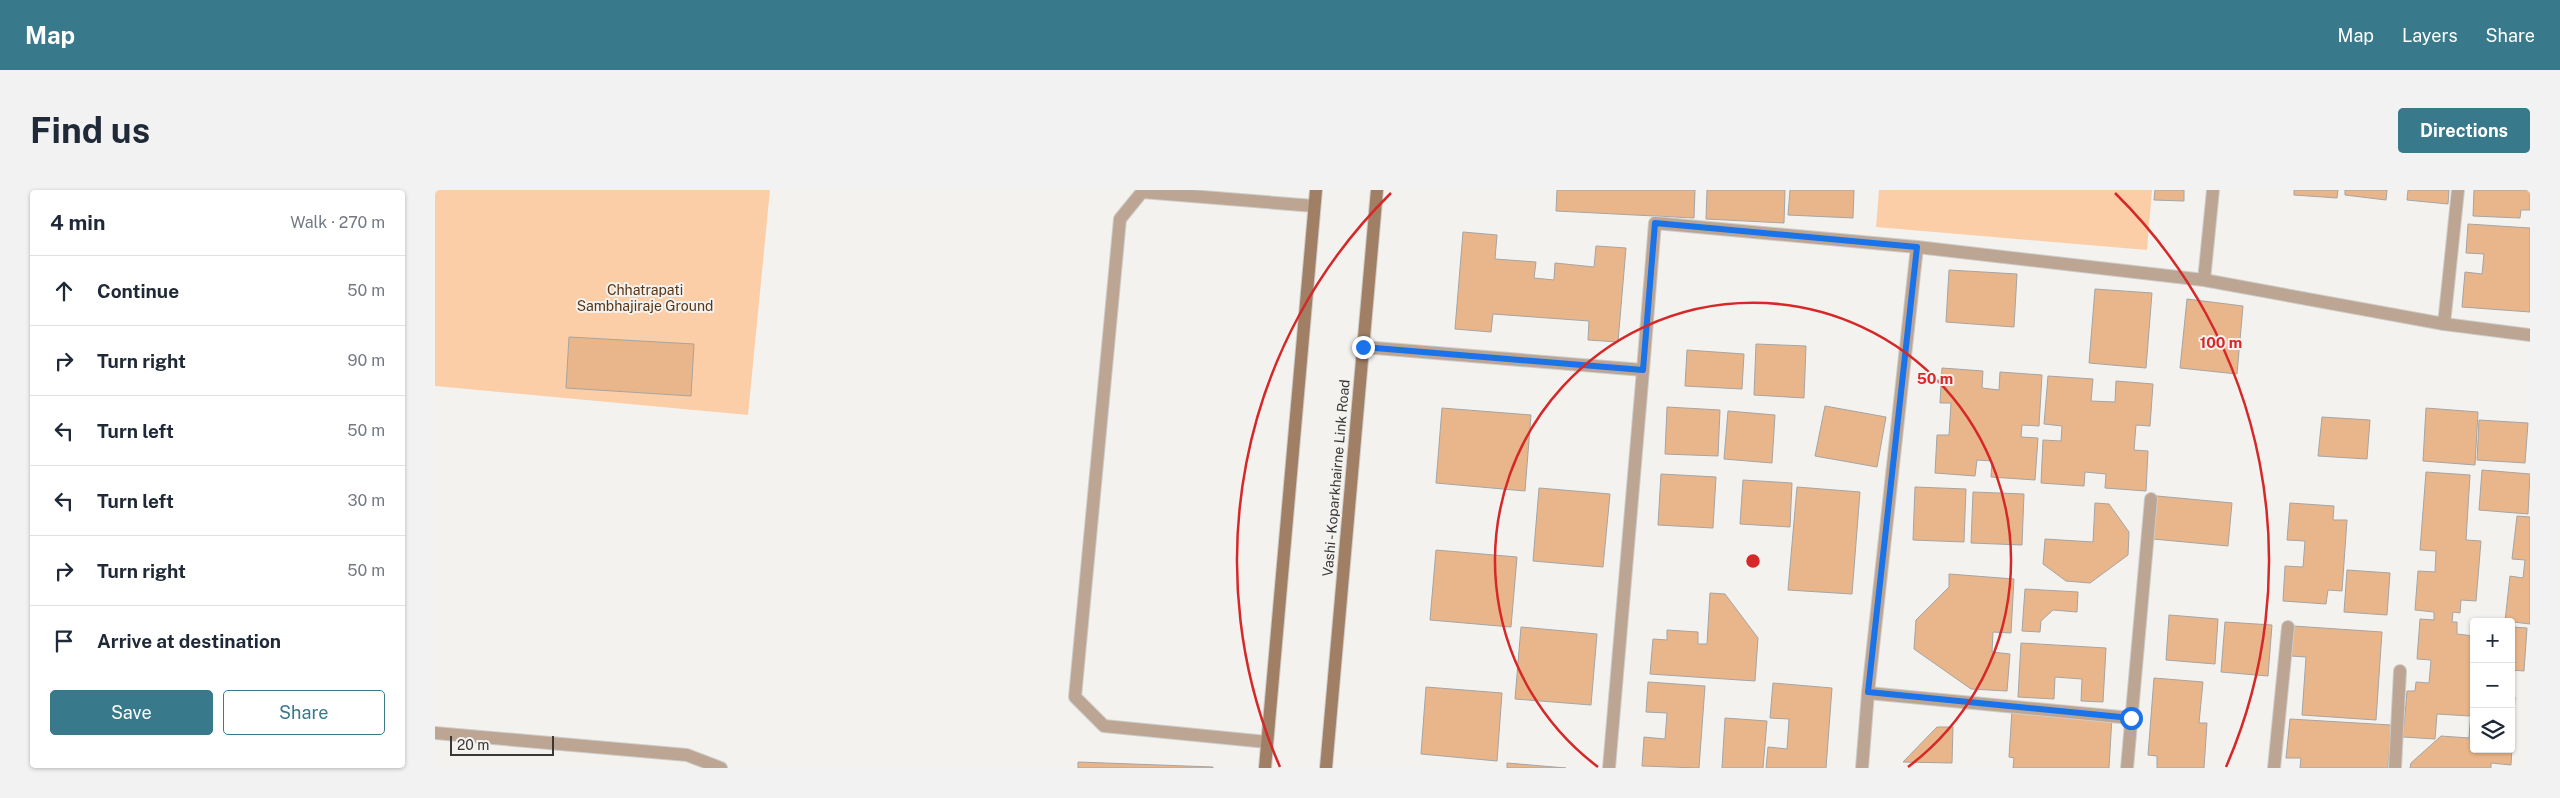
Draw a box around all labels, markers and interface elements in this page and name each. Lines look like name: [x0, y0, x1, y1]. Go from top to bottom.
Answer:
text: Map: [25, 21, 75, 49]
text: Map: [2338, 25, 2374, 46]
text: Layers: [2402, 25, 2458, 46]
text: Share: [2486, 25, 2535, 46]
button: Directions: [2398, 108, 2530, 153]
text: Find us: [30, 110, 150, 151]
text: 4 min: [50, 210, 105, 235]
text: Walk · 270 m: [290, 213, 385, 232]
icon: ahead: [50, 277, 78, 305]
text: Continue: [97, 280, 179, 302]
text: 50 m: [347, 281, 385, 300]
park label: Chhatrapati Sambhajiraje Ground: [577, 282, 713, 314]
text: 100 m: [2200, 334, 2242, 351]
route end: [1352, 336, 1375, 359]
icon: right: [50, 347, 78, 375]
text: Turn right: [97, 350, 186, 372]
text: 90 m: [348, 351, 385, 370]
text: 50 m: [1917, 370, 1953, 387]
street label: Vashi - Koparkhairne Link Road: [1319, 379, 1353, 577]
icon: left: [50, 417, 78, 445]
text: Turn left: [97, 420, 174, 442]
text: 50 m: [347, 421, 385, 440]
icon: left: [50, 487, 78, 515]
text: Turn left: [97, 490, 174, 512]
text: 30 m: [348, 491, 385, 510]
centre of rings: [1744, 552, 1762, 570]
icon: right: [50, 557, 78, 585]
text: Turn right: [97, 560, 186, 582]
text: 50 m: [347, 561, 385, 580]
map controls: [2470, 618, 2515, 753]
button: +: [2470, 618, 2515, 663]
icon: arrive: [50, 627, 78, 655]
text: Arrive at destination: [97, 630, 281, 652]
button: −: [2470, 663, 2515, 708]
button: Save: [50, 690, 213, 735]
button: Share: [223, 690, 385, 735]
route start: [2120, 707, 2143, 730]
button: layers: [2470, 708, 2515, 753]
scale bar: [450, 733, 554, 756]
text: 20 m: [457, 737, 489, 753]

